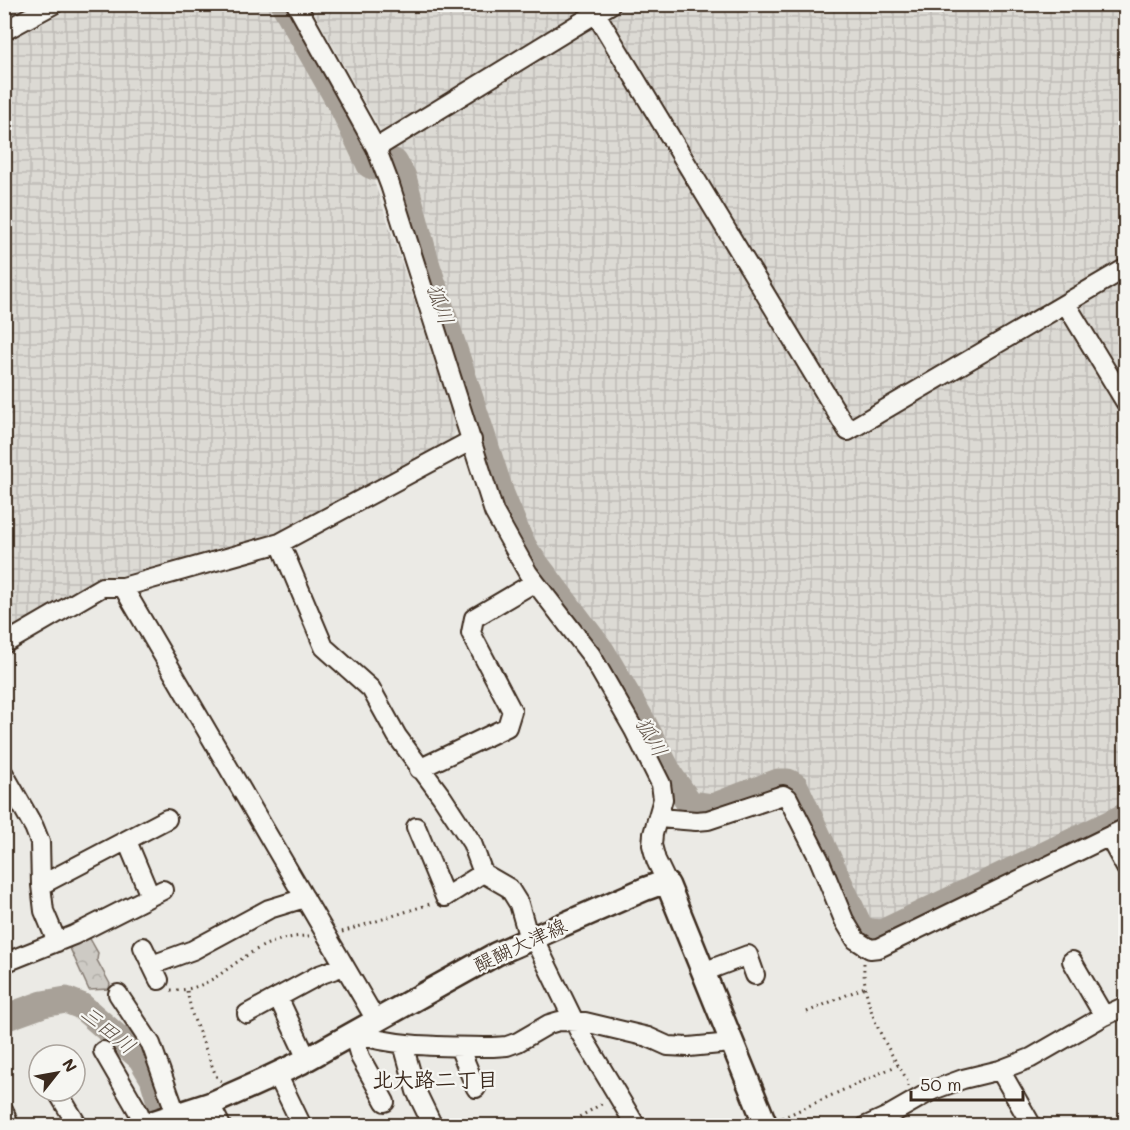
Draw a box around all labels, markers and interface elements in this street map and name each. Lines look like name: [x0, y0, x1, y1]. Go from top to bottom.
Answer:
water label: 狐川: [422, 279, 461, 328]
water label: 狐川: [630, 711, 674, 761]
street label: 醍醐大津線: [469, 911, 570, 977]
water label: 三田川: [76, 999, 142, 1059]
north arrow: [27, 1043, 87, 1103]
text: N: [58, 1054, 82, 1076]
scale bar: [911, 1064, 1024, 1102]
district label: 北大路二丁目: [372, 1065, 498, 1092]
text: 50 m: [920, 1072, 962, 1096]

